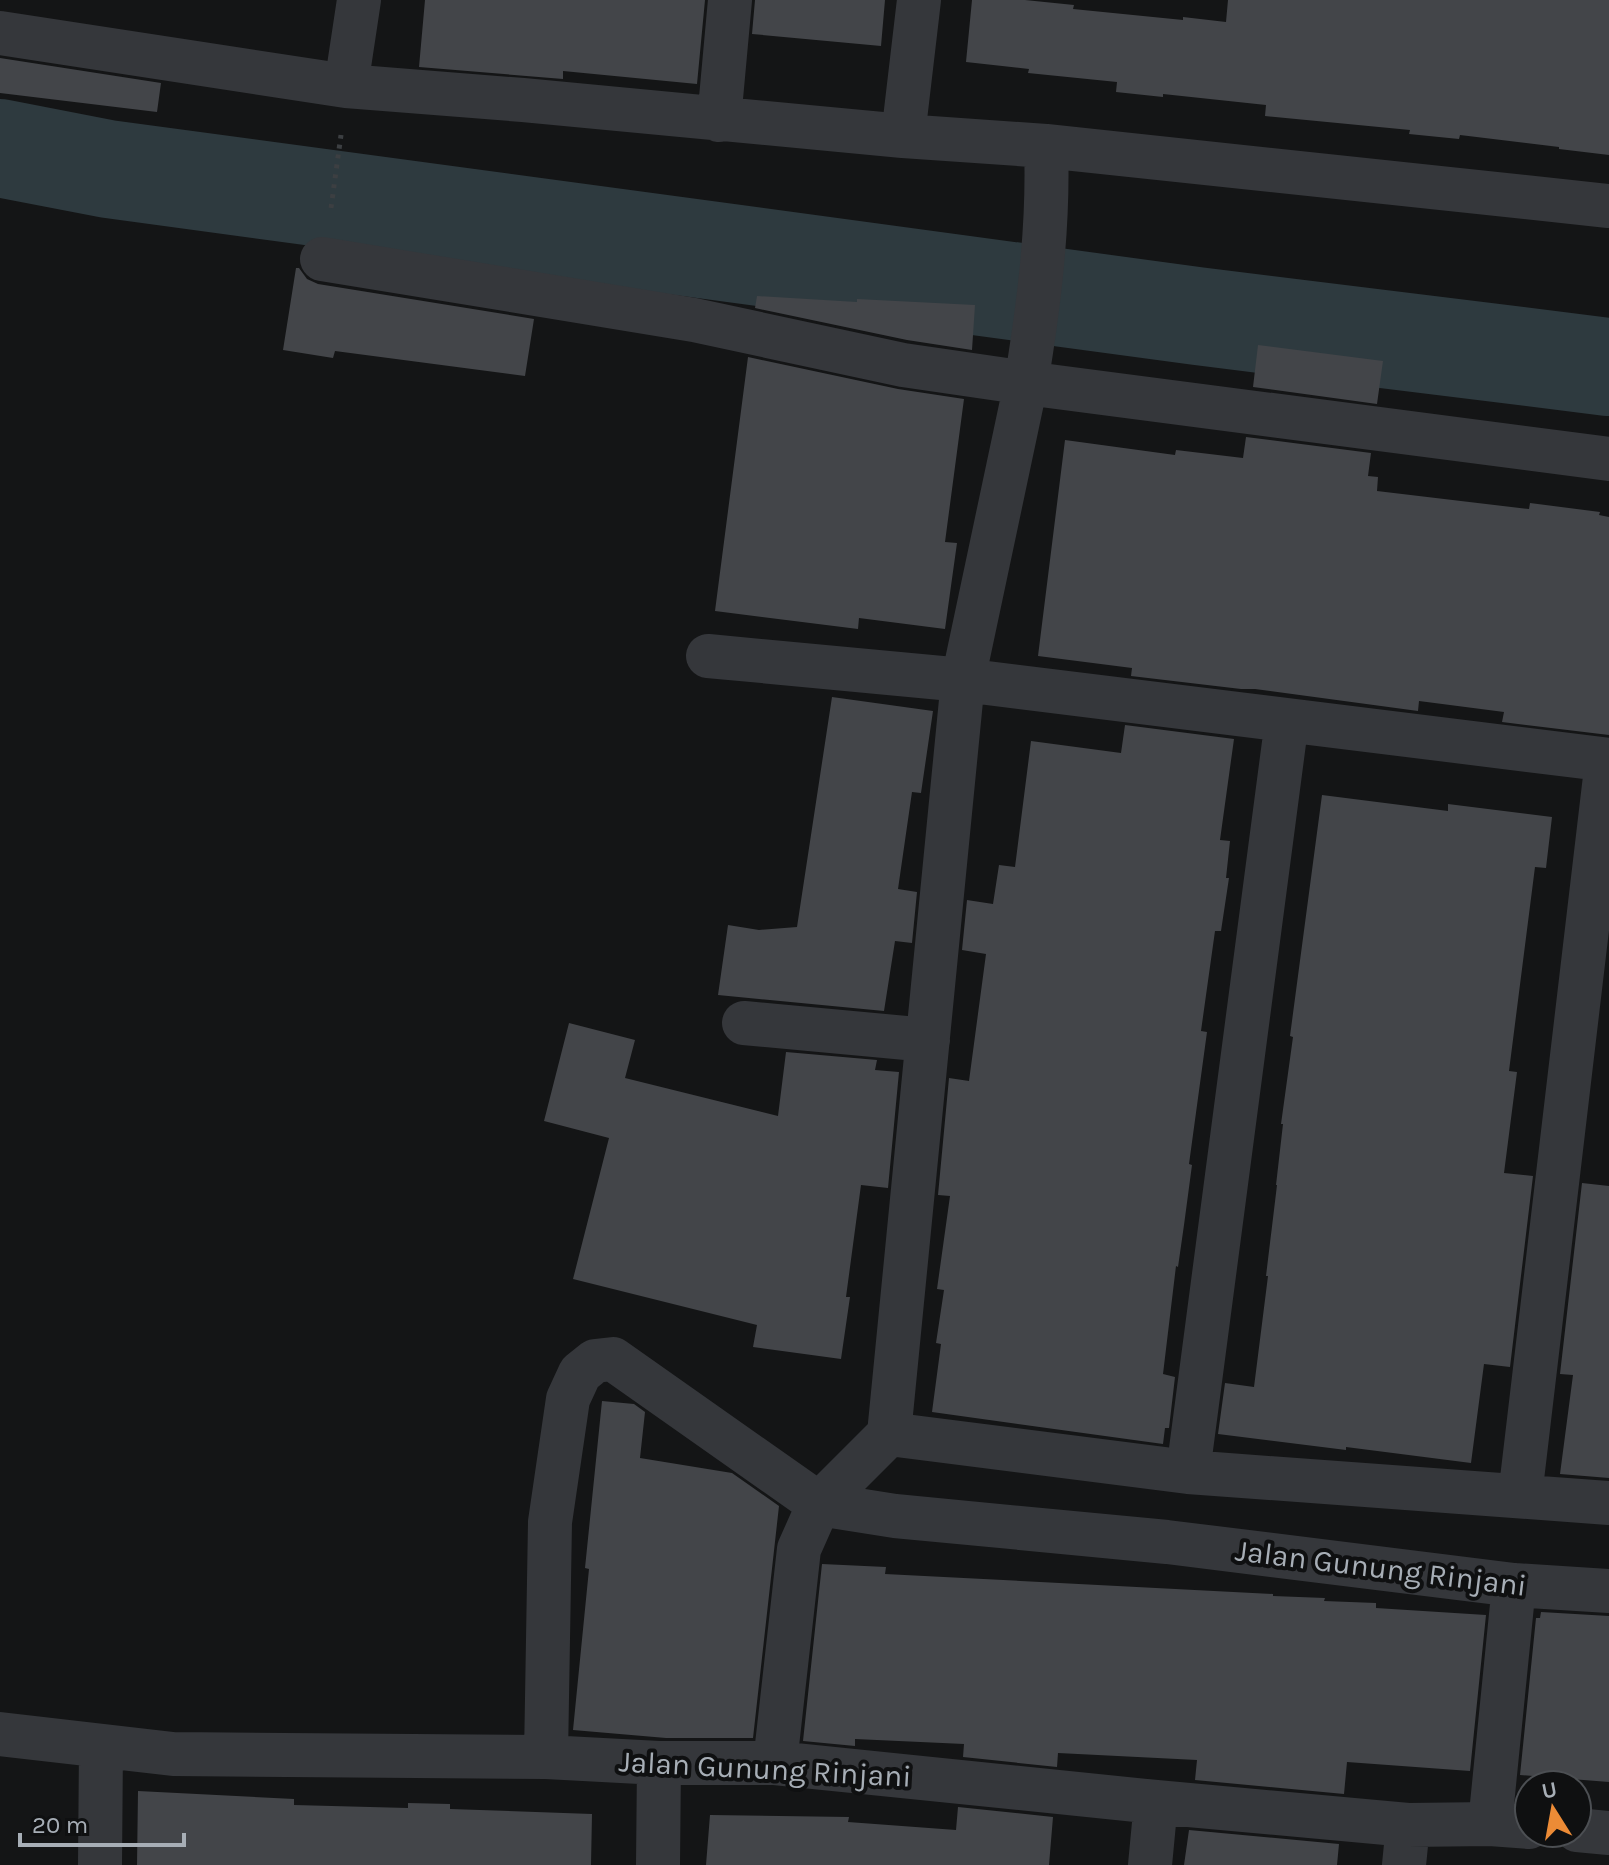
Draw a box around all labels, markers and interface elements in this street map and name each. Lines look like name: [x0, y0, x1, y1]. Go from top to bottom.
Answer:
street label: Jalan Gunung Rinjani: [1233, 1532, 1529, 1604]
street label: Jalan Gunung Rinjani: [618, 1743, 912, 1795]
north arrow: [1513, 1769, 1593, 1849]
text: U: [1539, 1776, 1559, 1805]
scale bar: [20, 1797, 184, 1847]
text: 20 m: [32, 1811, 88, 1839]

